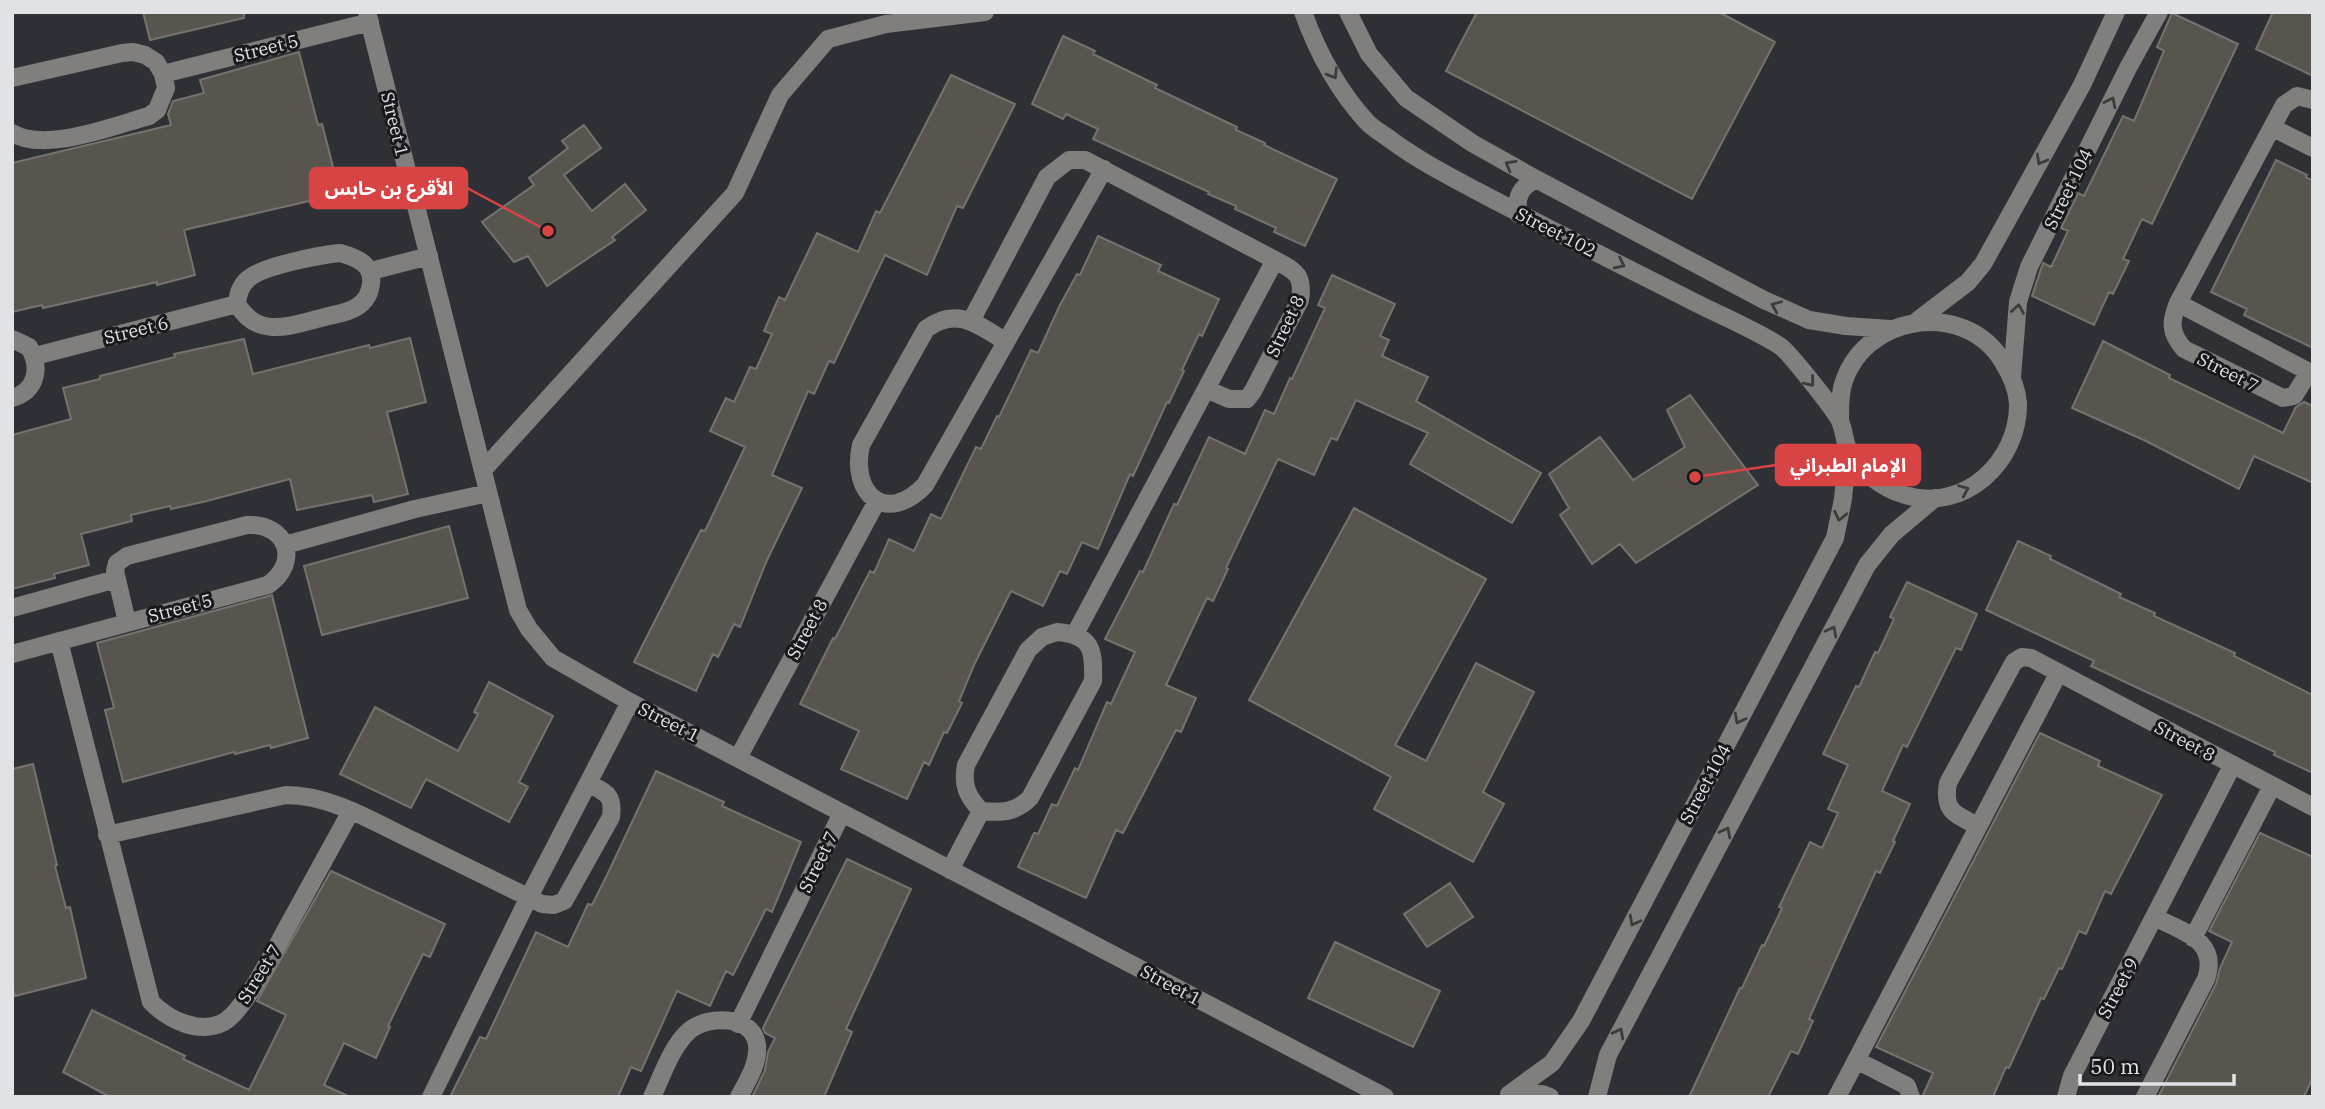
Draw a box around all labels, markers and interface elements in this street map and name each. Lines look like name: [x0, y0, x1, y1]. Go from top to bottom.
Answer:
street label: Street 5: [231, 29, 301, 67]
one-way arrow: [1324, 66, 1337, 79]
street label: Street 1: [376, 89, 414, 159]
one-way arrow: [2103, 97, 2117, 109]
street label: Street 104: [2039, 145, 2097, 233]
one-way arrow: [2035, 153, 2049, 166]
one-way arrow: [1505, 160, 1518, 173]
callout: الأقرع بن حابس: [310, 168, 467, 208]
text: الأقرع بن حابس: [325, 176, 453, 202]
street label: Street 102: [1512, 202, 1600, 262]
one-way arrow: [1612, 256, 1625, 270]
street label: Street 8: [1261, 291, 1309, 361]
one-way arrow: [1771, 300, 1784, 314]
one-way arrow: [2010, 303, 2025, 315]
street label: Street 6: [101, 311, 171, 349]
street label: Street 7: [2194, 347, 2262, 397]
one-way arrow: [1802, 375, 1815, 387]
callout: الإمام الطبراني: [1776, 445, 1920, 485]
text: الإمام الطبراني: [1790, 453, 1906, 480]
one-way arrow: [1957, 484, 1969, 498]
one-way arrow: [1833, 510, 1848, 522]
street label: Street 5: [145, 588, 215, 628]
street label: Street 8: [781, 595, 833, 663]
one-way arrow: [1824, 625, 1838, 638]
street label: Street 1: [635, 697, 703, 747]
one-way arrow: [1734, 712, 1748, 724]
street label: Street 8: [2151, 715, 2219, 767]
street label: Street 104: [1674, 740, 1736, 828]
one-way arrow: [1718, 827, 1731, 839]
street label: Street 7: [793, 828, 843, 896]
one-way arrow: [1629, 914, 1642, 926]
street label: Street 7: [232, 940, 286, 1008]
street label: Street 9: [2092, 954, 2144, 1022]
street label: Street 1: [1137, 959, 1205, 1011]
one-way arrow: [1611, 1028, 1625, 1040]
scale bar: [2080, 1042, 2234, 1086]
text: 50 m: [2090, 1052, 2140, 1080]

